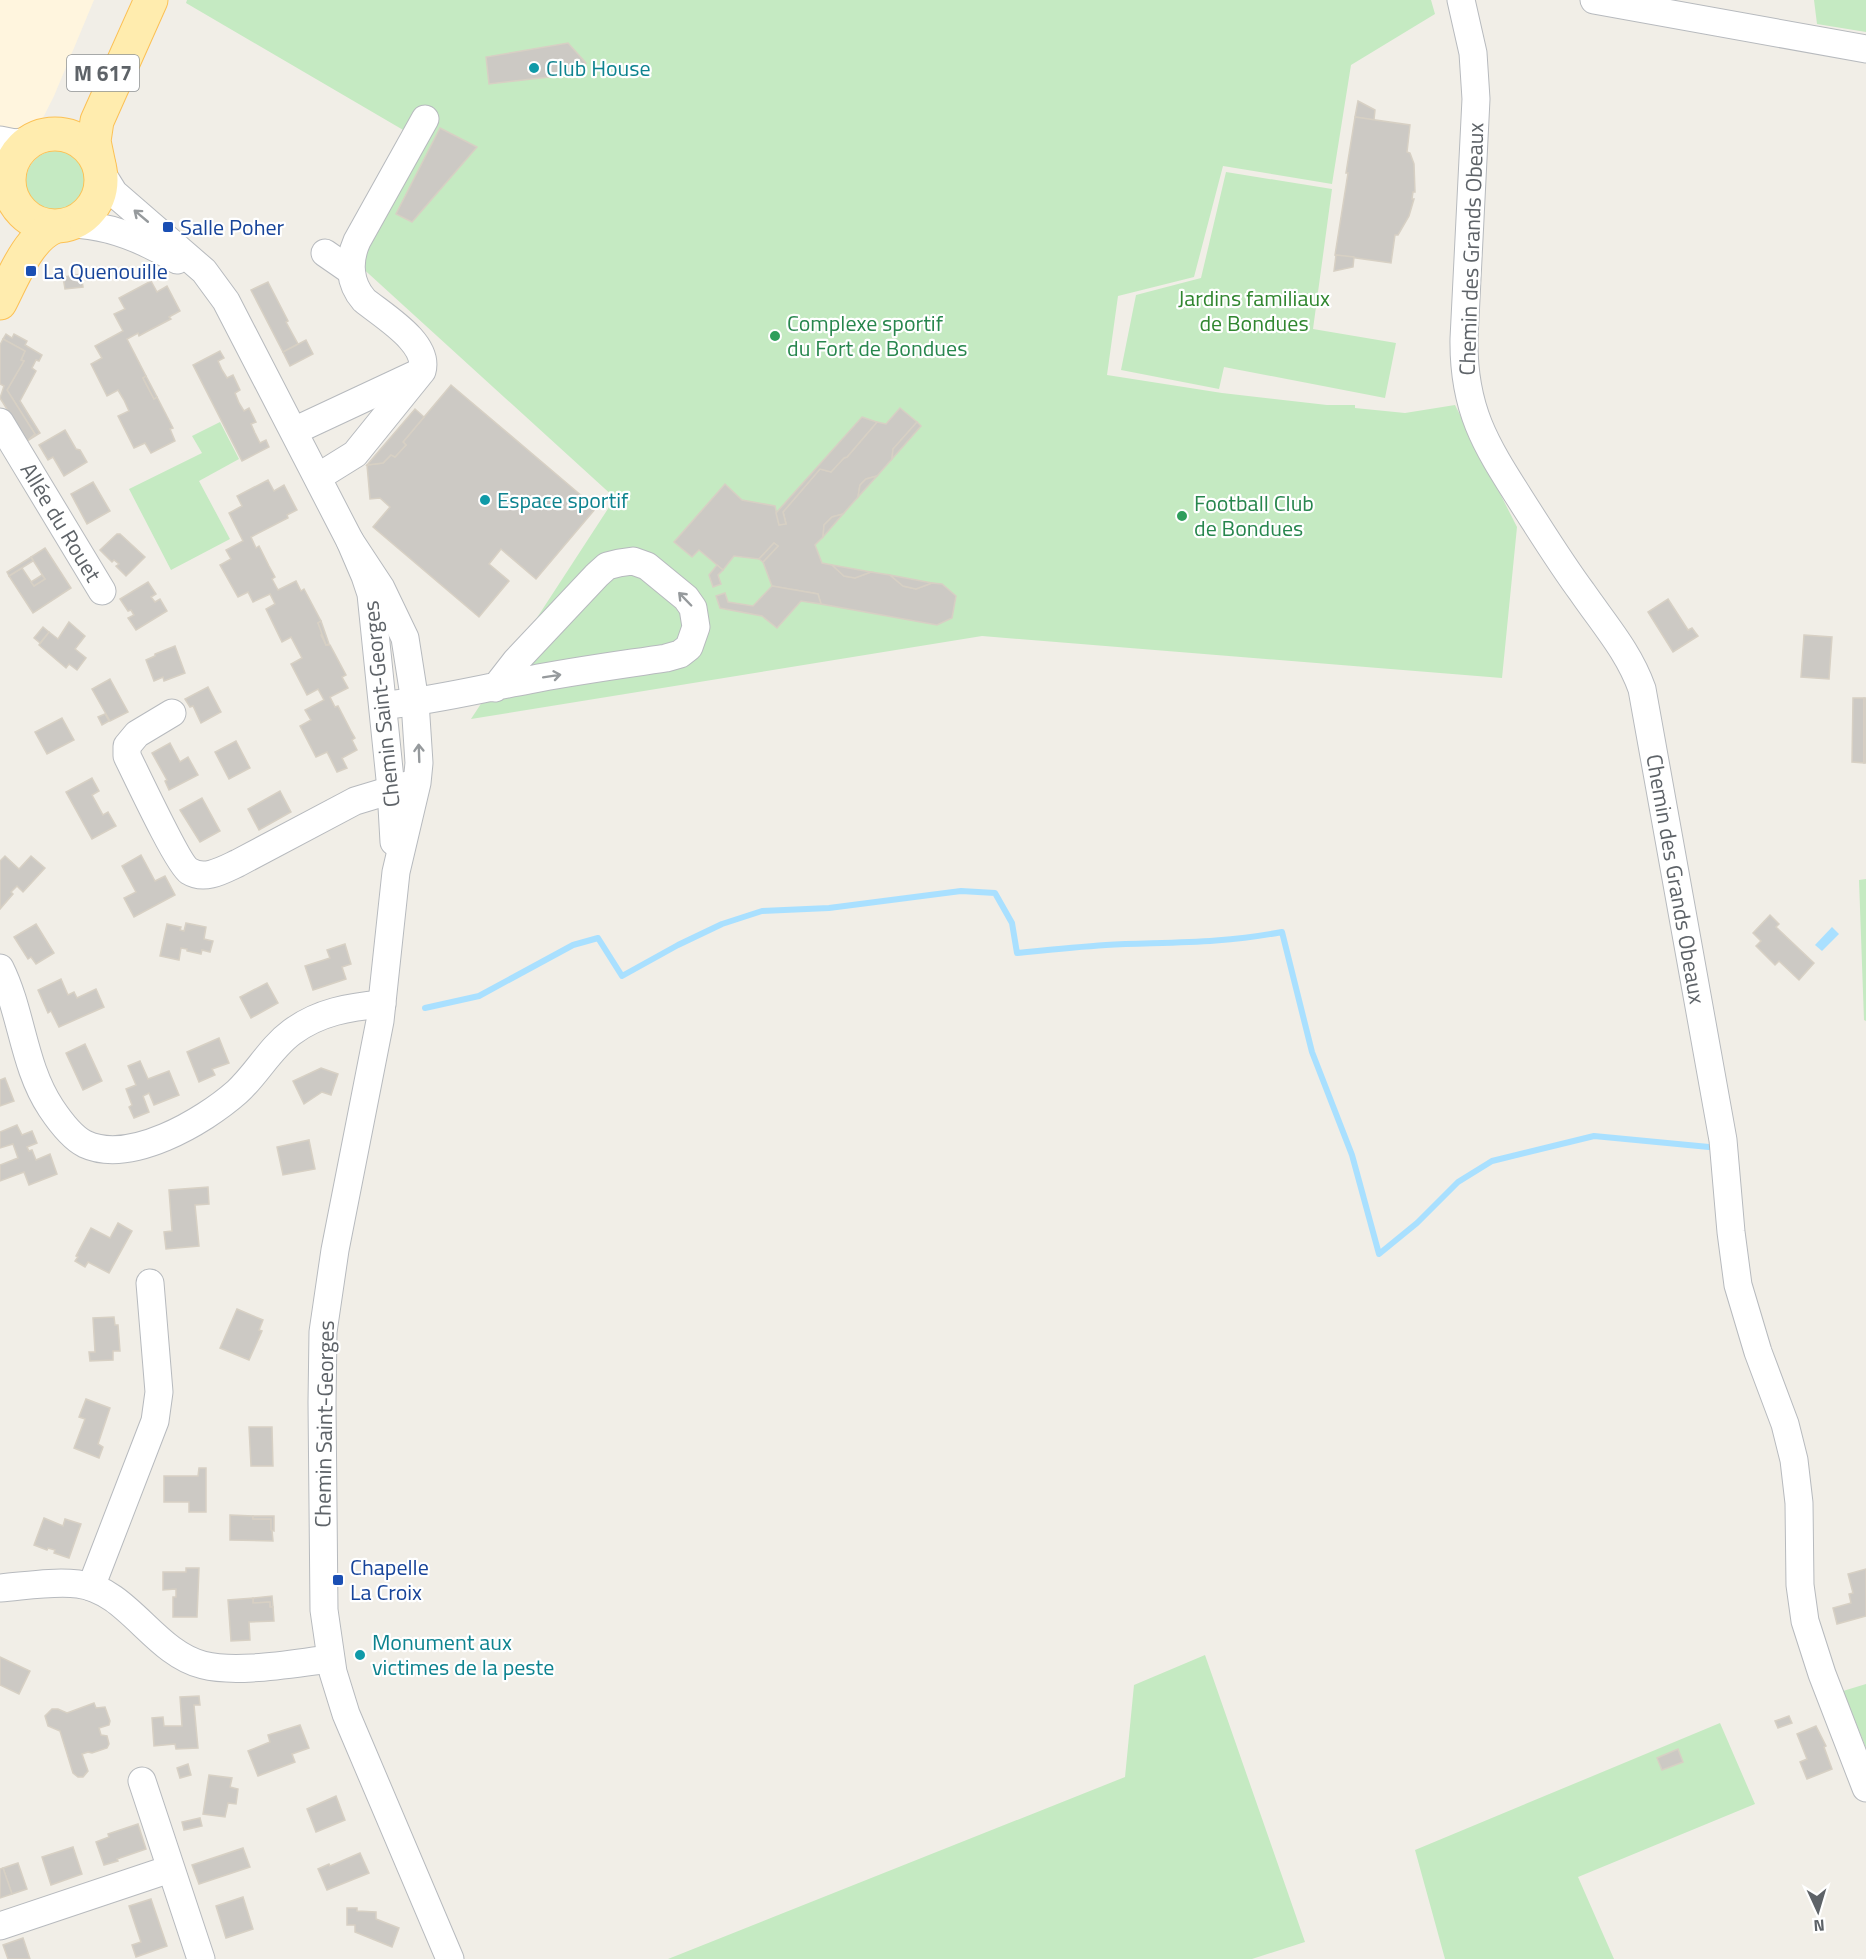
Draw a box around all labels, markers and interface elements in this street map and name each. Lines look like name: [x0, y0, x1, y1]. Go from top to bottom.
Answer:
place label: Club House: [546, 51, 651, 85]
road number: M 617: [67, 55, 139, 91]
marker: Club House: [527, 61, 541, 75]
street label: Chemin des Grands Obeaux: [1450, 122, 1492, 376]
one-way arrow: [134, 209, 149, 223]
place label: Salle Poher: [180, 210, 285, 244]
marker: Salle Poher: [161, 220, 175, 234]
place label: La Quenouille: [43, 254, 168, 288]
marker: La Quenouille: [24, 264, 38, 278]
park label: Jardins familiaux de Bondues: [1178, 281, 1330, 340]
place label: Complexe sportif du Fort de Bondues: [787, 306, 967, 365]
marker: Complexe sportif du Fort de Bondues: [768, 329, 782, 343]
street label: Allée du Rouet: [12, 456, 110, 588]
place label: Espace sportif: [497, 483, 629, 517]
place label: Football Club de Bondues: [1194, 486, 1314, 545]
marker: Espace sportif: [478, 493, 492, 507]
marker: Football Club de Bondues: [1175, 509, 1189, 523]
one-way arrow: [678, 591, 692, 606]
street label: Chemin Saint-Georges: [353, 599, 409, 809]
one-way arrow: [542, 670, 561, 681]
one-way arrow: [413, 743, 424, 763]
street label: Chemin des Grands Obeaux: [1637, 751, 1715, 1007]
street label: Chemin Saint-Georges: [305, 1320, 343, 1528]
place label: Chapelle La Croix: [350, 1550, 429, 1609]
marker: Chapelle La Croix: [331, 1573, 345, 1587]
place label: Monument aux victimes de la peste: [372, 1625, 554, 1684]
marker: Monument aux victimes de la peste: [353, 1648, 367, 1662]
north arrow: [1788, 1881, 1848, 1941]
text: N: [1813, 1914, 1825, 1938]

